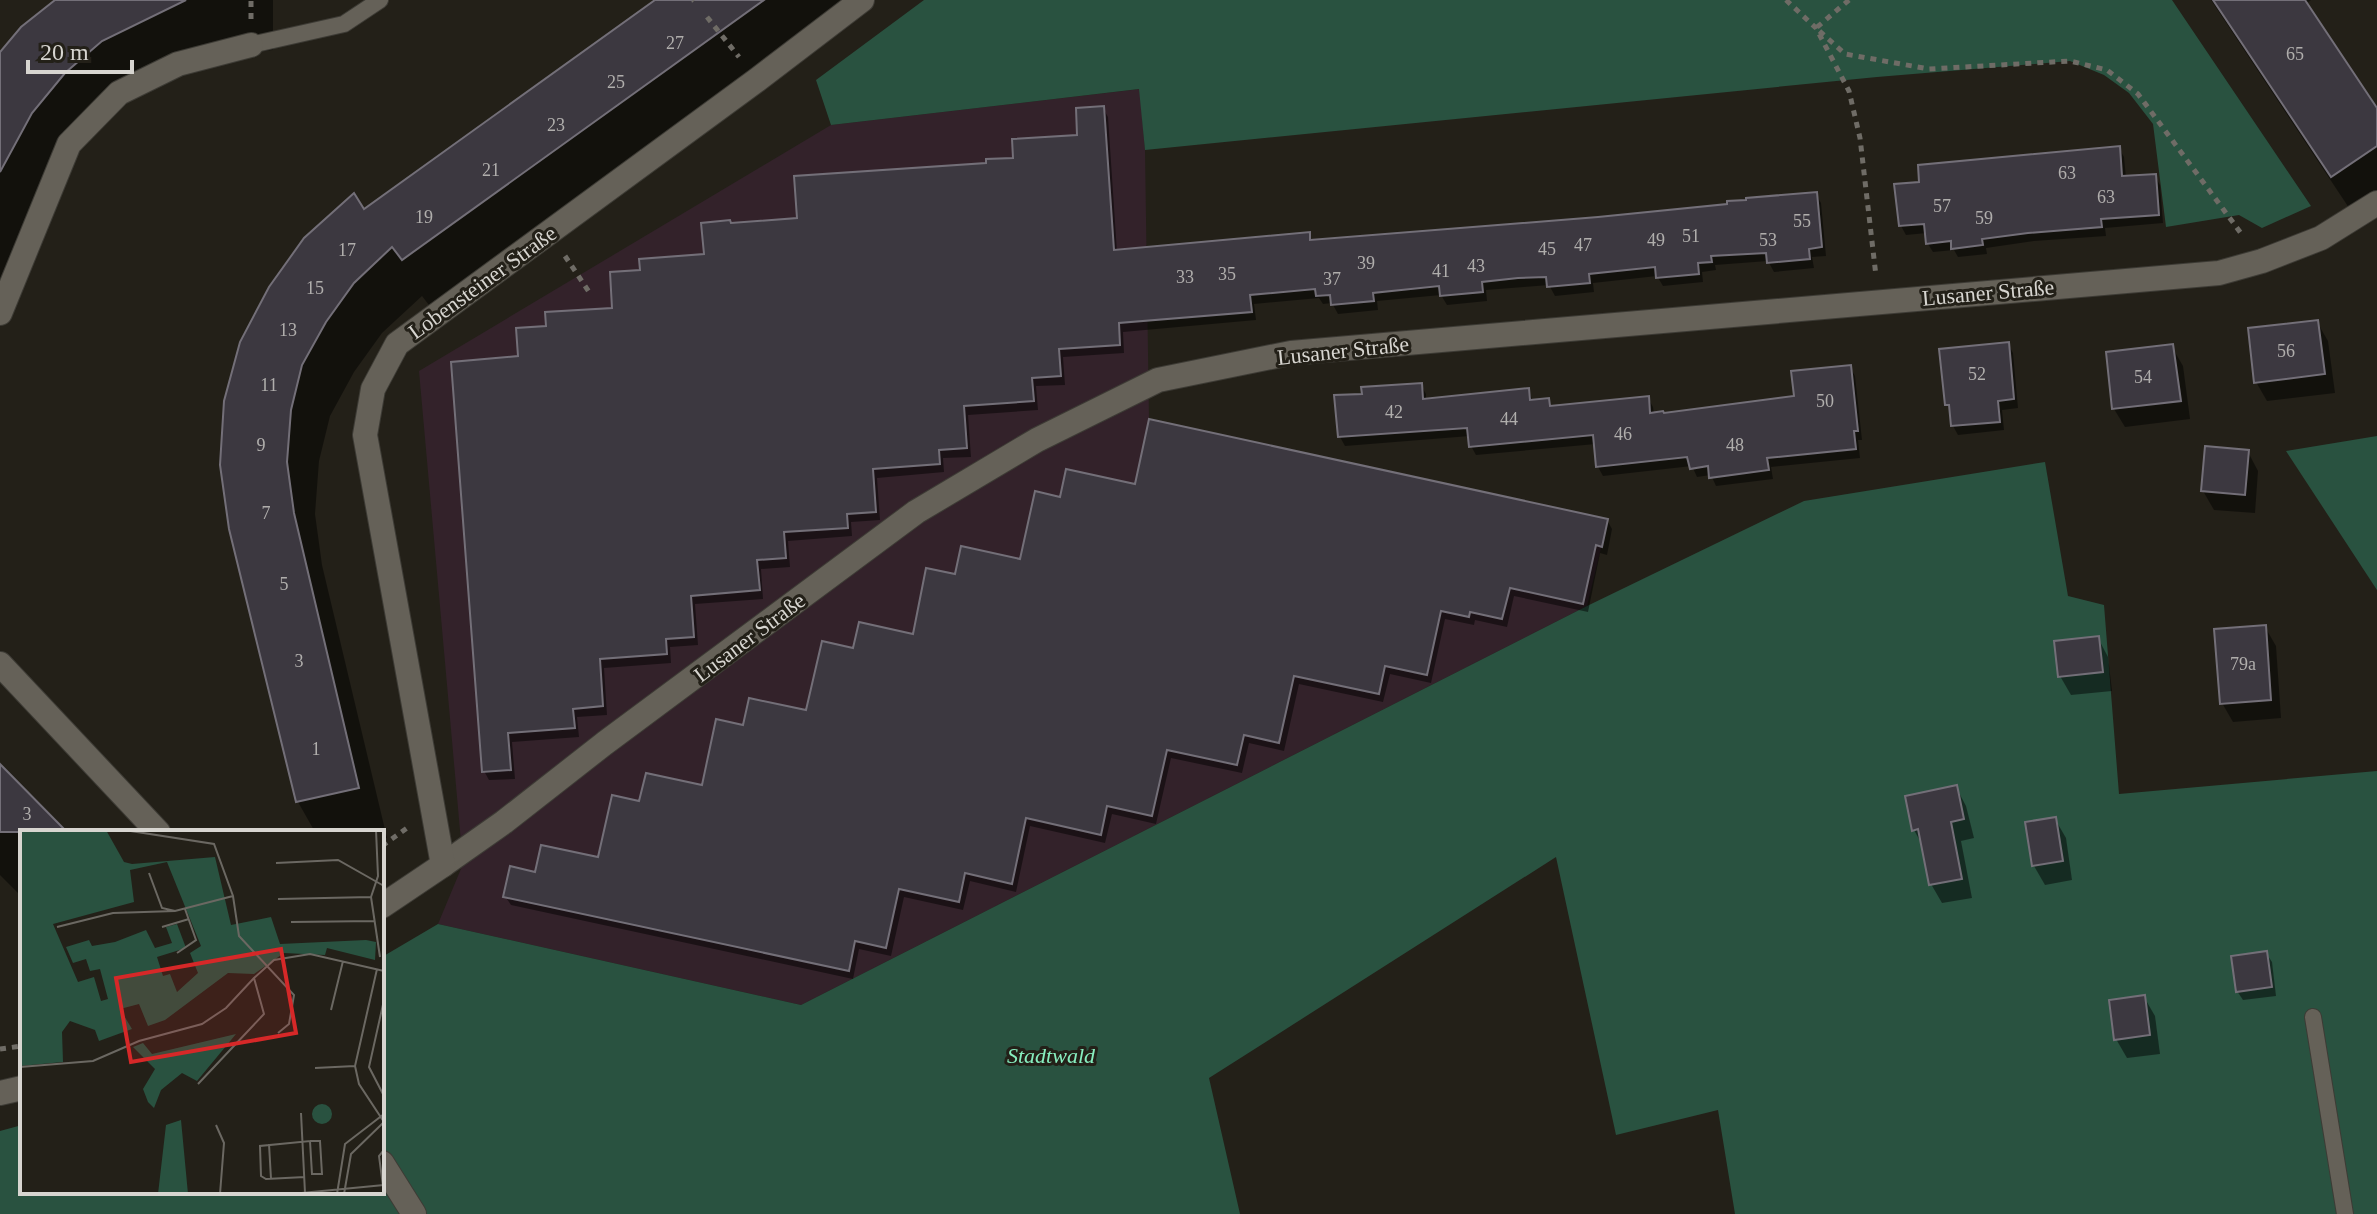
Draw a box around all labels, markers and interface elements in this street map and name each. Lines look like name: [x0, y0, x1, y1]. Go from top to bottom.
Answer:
scale bar: [28, 24, 132, 74]
house number: 27: [666, 33, 684, 53]
text: 20 m: [40, 39, 89, 65]
house number: 65: [2286, 44, 2304, 64]
house number: 25: [607, 72, 625, 92]
house number: 23: [547, 115, 565, 135]
house number: 21: [482, 160, 500, 180]
house number: 63: [2058, 163, 2076, 183]
house number: 63: [2097, 187, 2115, 207]
house number: 57: [1933, 196, 1951, 216]
house number: 19: [415, 207, 433, 227]
house number: 59: [1975, 208, 1993, 228]
house number: 55: [1793, 211, 1811, 231]
street label: Lobensteiner Straße: [404, 220, 561, 344]
house number: 51: [1682, 226, 1700, 246]
house number: 49: [1647, 230, 1665, 250]
house number: 53: [1759, 230, 1777, 250]
house number: 47: [1574, 235, 1592, 255]
house number: 45: [1538, 239, 1556, 259]
house number: 17: [338, 240, 356, 260]
house number: 39: [1357, 253, 1375, 273]
house number: 43: [1467, 256, 1485, 276]
house number: 41: [1432, 261, 1450, 281]
house number: 35: [1218, 264, 1236, 284]
house number: 33: [1176, 267, 1194, 287]
house number: 37: [1323, 269, 1341, 289]
street label: Lusaner Straße: [1921, 274, 2055, 311]
house number: 15: [306, 278, 324, 298]
house number: 13: [279, 320, 297, 340]
street label: Lusaner Straße: [1276, 331, 1410, 370]
house number: 56: [2277, 341, 2295, 361]
house number: 52: [1968, 364, 1986, 384]
house number: 54: [2134, 367, 2152, 387]
house number: 11: [260, 375, 278, 395]
house number: 50: [1816, 391, 1834, 411]
house number: 42: [1385, 402, 1403, 422]
house number: 44: [1500, 409, 1518, 429]
house number: 46: [1614, 424, 1632, 444]
house number: 9: [257, 435, 266, 455]
house number: 48: [1726, 435, 1744, 455]
house number: 7: [262, 503, 271, 523]
house number: 5: [280, 574, 289, 594]
street label: Lusaner Straße: [689, 588, 810, 687]
house number: 3: [295, 651, 304, 671]
house number: 79a: [2230, 654, 2256, 674]
house number: 1: [312, 739, 321, 759]
house number: 3: [23, 804, 32, 824]
inset map: [20, 830, 384, 1194]
park label: Stadtwald: [1007, 1043, 1096, 1068]

